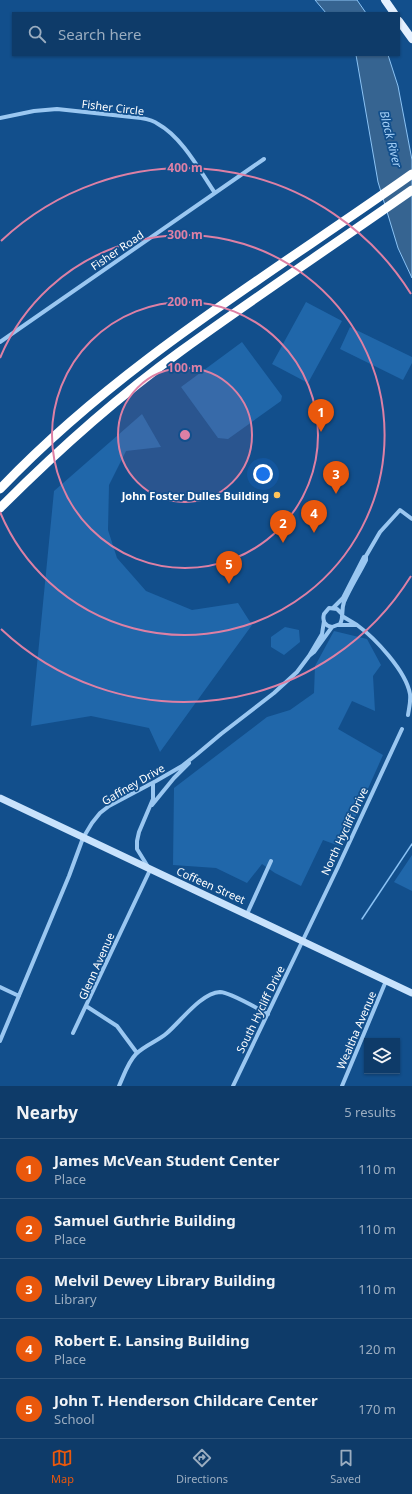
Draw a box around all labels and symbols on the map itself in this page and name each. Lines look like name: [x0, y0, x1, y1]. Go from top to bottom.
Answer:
street label: Fisher Circle: [81, 96, 145, 118]
water label: Black River: [376, 109, 407, 170]
text: 400 m: [167, 159, 203, 176]
text: 300 m: [167, 226, 203, 243]
street label: Fisher Road: [88, 227, 146, 273]
text: 200 m: [167, 293, 203, 310]
text: 100 m: [167, 359, 203, 376]
pin: 1: [308, 399, 334, 432]
centre of rings: [178, 428, 192, 442]
pin: 3: [323, 461, 349, 494]
your location: [253, 464, 273, 484]
place label: John Foster Dulles Building: [121, 488, 269, 503]
marker: John Foster Dulles Building: [272, 490, 282, 500]
pin: 4: [301, 500, 327, 533]
pin: 2: [270, 510, 296, 543]
pin: 5: [216, 551, 242, 584]
street label: Gaffney Drive: [99, 760, 167, 808]
street label: North Hycliff Drive: [317, 785, 371, 877]
street label: Coffeen Street: [174, 863, 248, 907]
street label: Glenn Avenue: [74, 930, 118, 1002]
street label: South Hycliff Drive: [232, 963, 288, 1055]
street label: Wealtha Avenue: [333, 989, 379, 1071]

